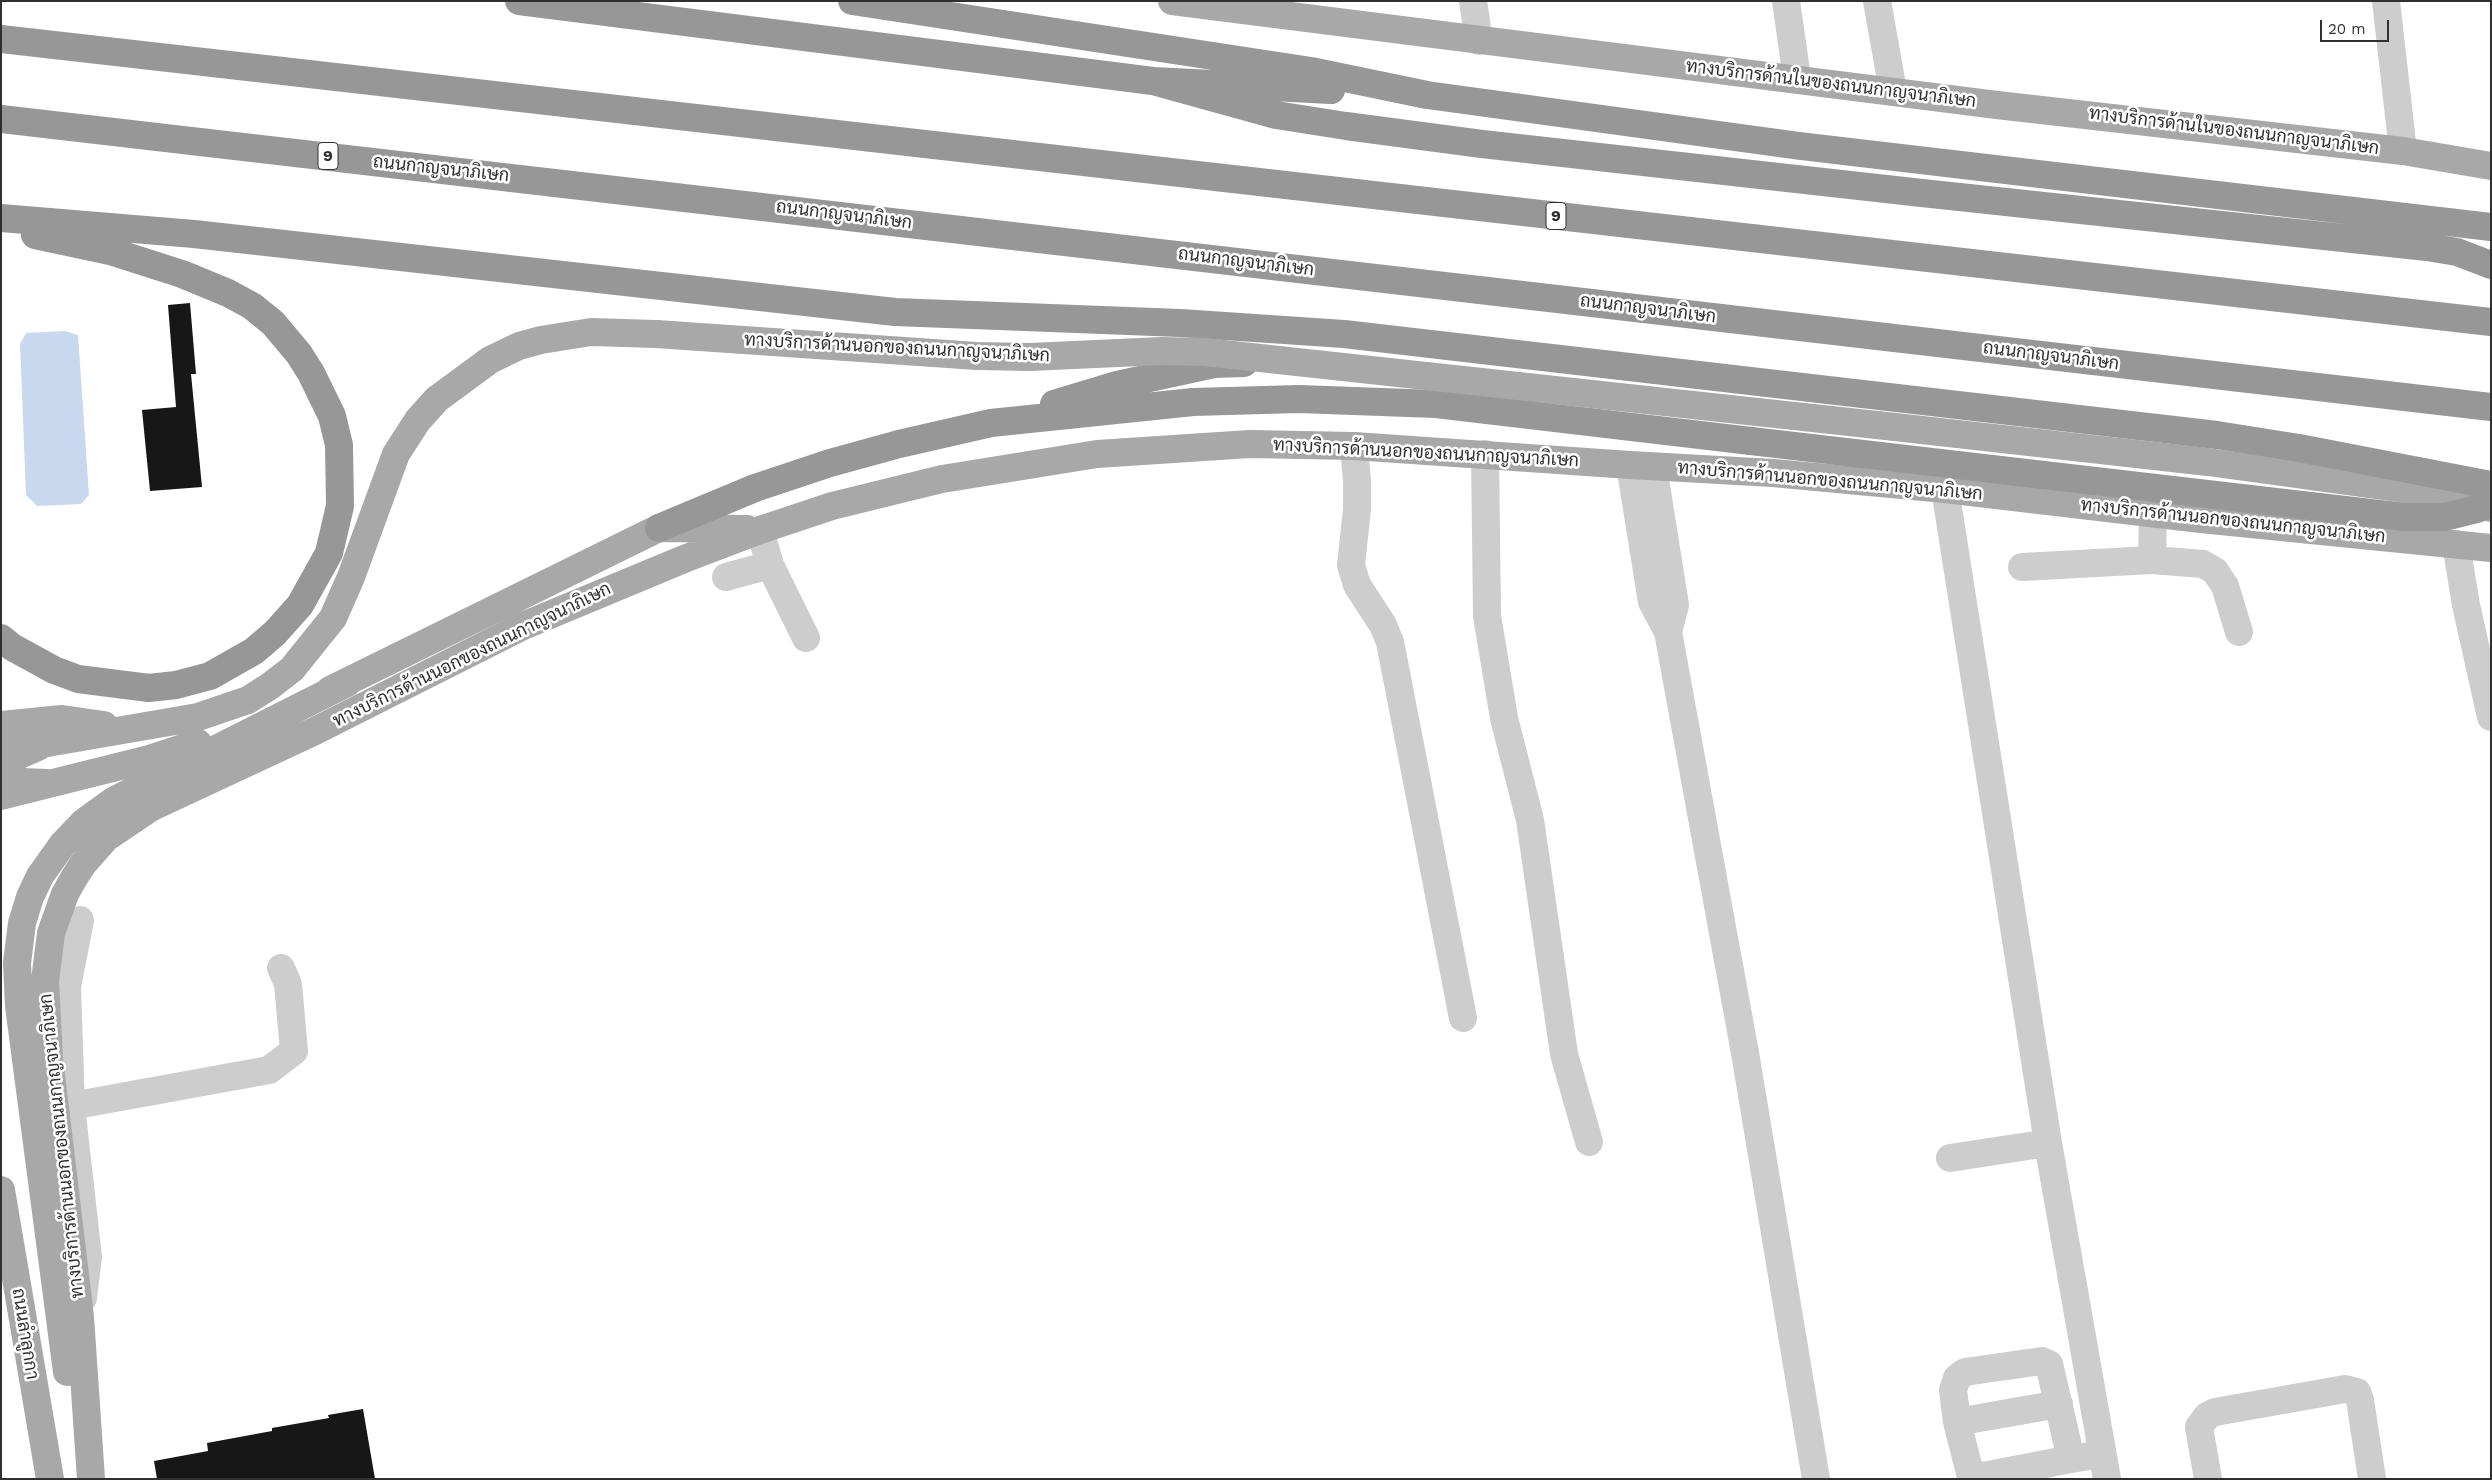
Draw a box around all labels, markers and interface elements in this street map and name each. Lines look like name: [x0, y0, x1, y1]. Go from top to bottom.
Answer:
scale bar: [2322, 10, 2391, 42]
text: 20 m: [2328, 20, 2366, 38]
street label: ทางบริการด้านในของถนนกาญจนาภิเษก: [1685, 55, 1977, 113]
street label: ทางบริการด้านในของถนนกาญจนาภิเษก: [2088, 102, 2380, 160]
road number: 9: [318, 142, 338, 170]
street label: ถนนกาญจนาภิเษก: [372, 151, 510, 187]
street label: ถนนกาญจนาภิเษก: [775, 196, 913, 234]
road number: 9: [1546, 202, 1566, 230]
street label: ถนนกาญจนาภิเษก: [1177, 243, 1315, 281]
street label: ถนนกาญจนาภิเษก: [1579, 290, 1717, 328]
street label: ทางบริการด้านนอกของถนนกาญจนาภิเษก: [743, 329, 1051, 367]
street label: ถนนกาญจนาภิเษก: [1982, 337, 2120, 375]
street label: ทางบริการด้านนอกของถนนกาญจนาภิเษก: [1272, 434, 1580, 472]
street label: ทางบริการด้านนอกของถนนกาญจนาภิเษก: [1676, 457, 1984, 505]
street label: ทางบริการด้านนอกของถนนกาญจนาภิเษก: [2080, 494, 2386, 548]
street label: ทางบริการด้านนอกของถนนกาญจนาภิเษก: [330, 578, 614, 732]
street label: ทางบริการด้านนอกของถนนกาญจนาภิเษก: [35, 993, 89, 1299]
street label: ถนนลำลูกกา: [7, 1287, 43, 1381]

